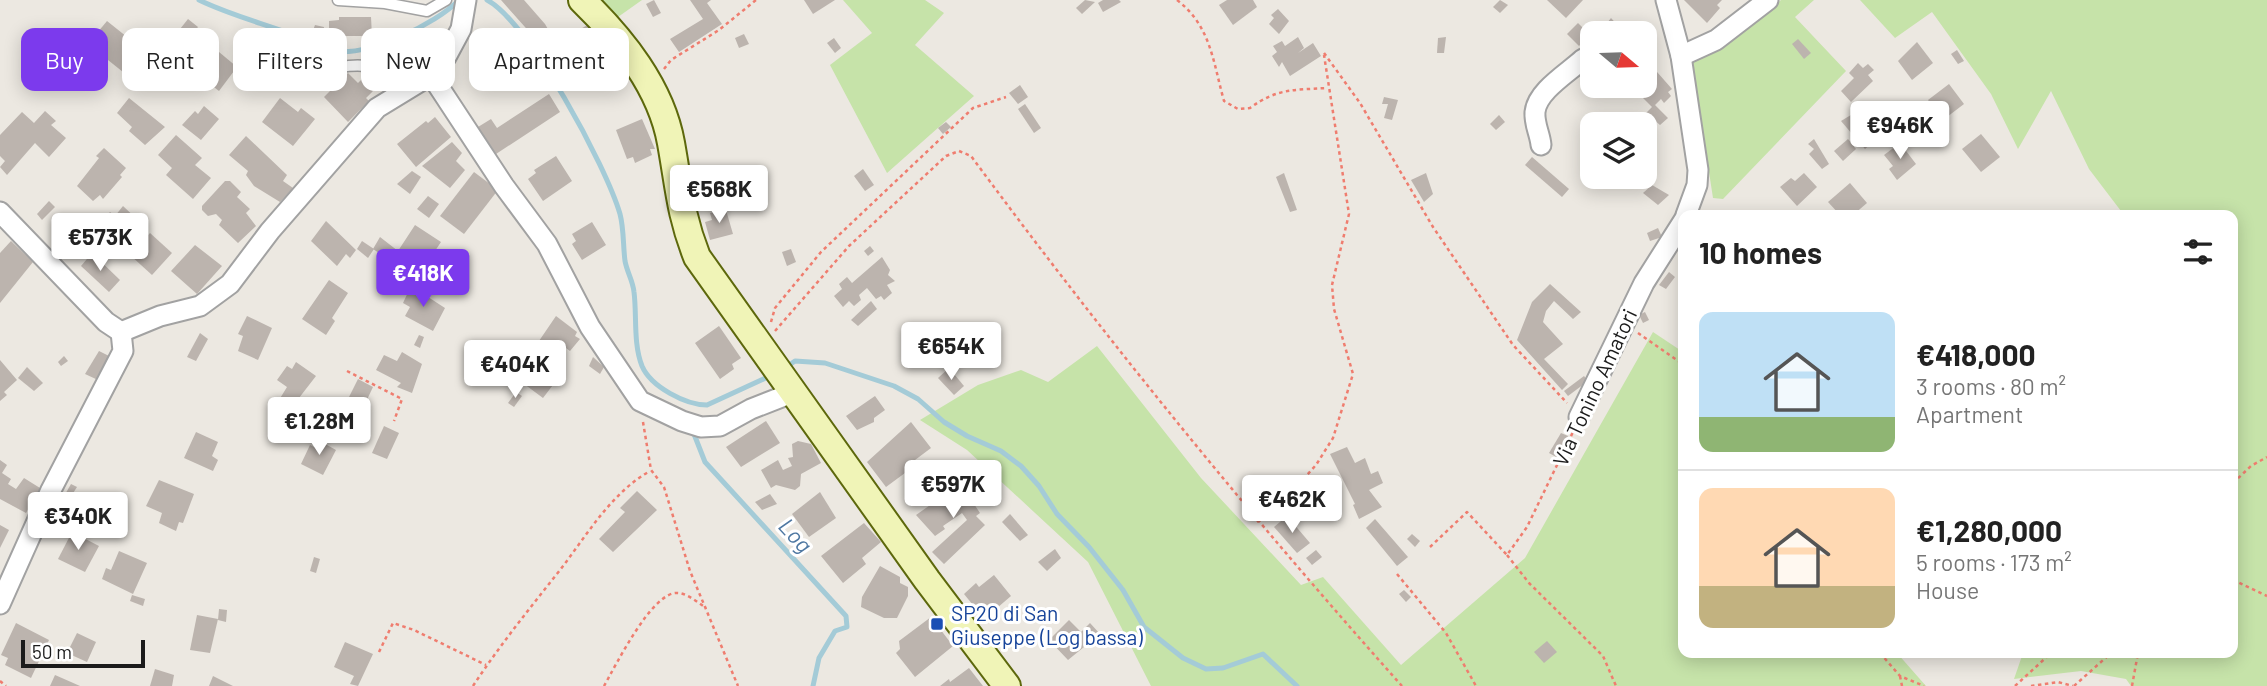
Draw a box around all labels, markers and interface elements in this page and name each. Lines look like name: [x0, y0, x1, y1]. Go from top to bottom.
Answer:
north arrow: [1580, 21, 1657, 98]
map controls: [1580, 21, 1657, 189]
chip: Buy: [21, 28, 108, 91]
chip: Rent: [122, 28, 219, 91]
chip: Filters: [233, 28, 347, 91]
chip: New: [361, 28, 455, 91]
chip: Apartment: [469, 28, 629, 91]
pin: €946K: [1851, 102, 1949, 161]
text: €946K: [1866, 110, 1934, 138]
button: layers: [1580, 112, 1657, 189]
pin: €568K: [670, 166, 768, 225]
text: €568K: [686, 174, 752, 202]
pin: €573K: [51, 214, 149, 273]
text: €573K: [67, 222, 133, 250]
icon: filters: [2179, 233, 2217, 271]
text: 10 homes: [1699, 234, 1822, 270]
pin: €418K: [374, 250, 472, 309]
text: €418K: [392, 258, 454, 286]
street label: Via Tonino Amatori: [1547, 304, 1641, 470]
pin: €654K: [902, 322, 1000, 382]
text: €654K: [917, 331, 985, 359]
text: €418,000: [1916, 336, 2036, 372]
pin: €404K: [466, 340, 564, 400]
icon: home: [1755, 340, 1839, 424]
text: €404K: [480, 349, 550, 377]
text: 3 rooms · 80 m²: [1916, 372, 2066, 400]
pin: €1.28M: [262, 398, 376, 457]
text: Apartment: [1916, 400, 2023, 428]
text: €1.28M: [284, 406, 354, 434]
pin: €597K: [904, 461, 1002, 520]
text: €597K: [921, 469, 986, 497]
pin: €462K: [1243, 476, 1341, 535]
text: €462K: [1258, 484, 1326, 512]
pin: €340K: [29, 492, 127, 552]
text: €340K: [44, 501, 112, 529]
water label: Log: [773, 512, 819, 558]
text: €1,280,000: [1916, 512, 2062, 548]
icon: home: [1755, 516, 1839, 600]
text: 5 rooms · 173 m²: [1916, 548, 2072, 576]
text: House: [1916, 576, 1979, 604]
place label: SP20 di San Giuseppe (Log bassa): [951, 600, 1143, 649]
marker: SP20 di San Giuseppe (Log bassa): [929, 616, 945, 632]
scale bar: [21, 637, 145, 669]
text: 50 m: [32, 640, 72, 663]

